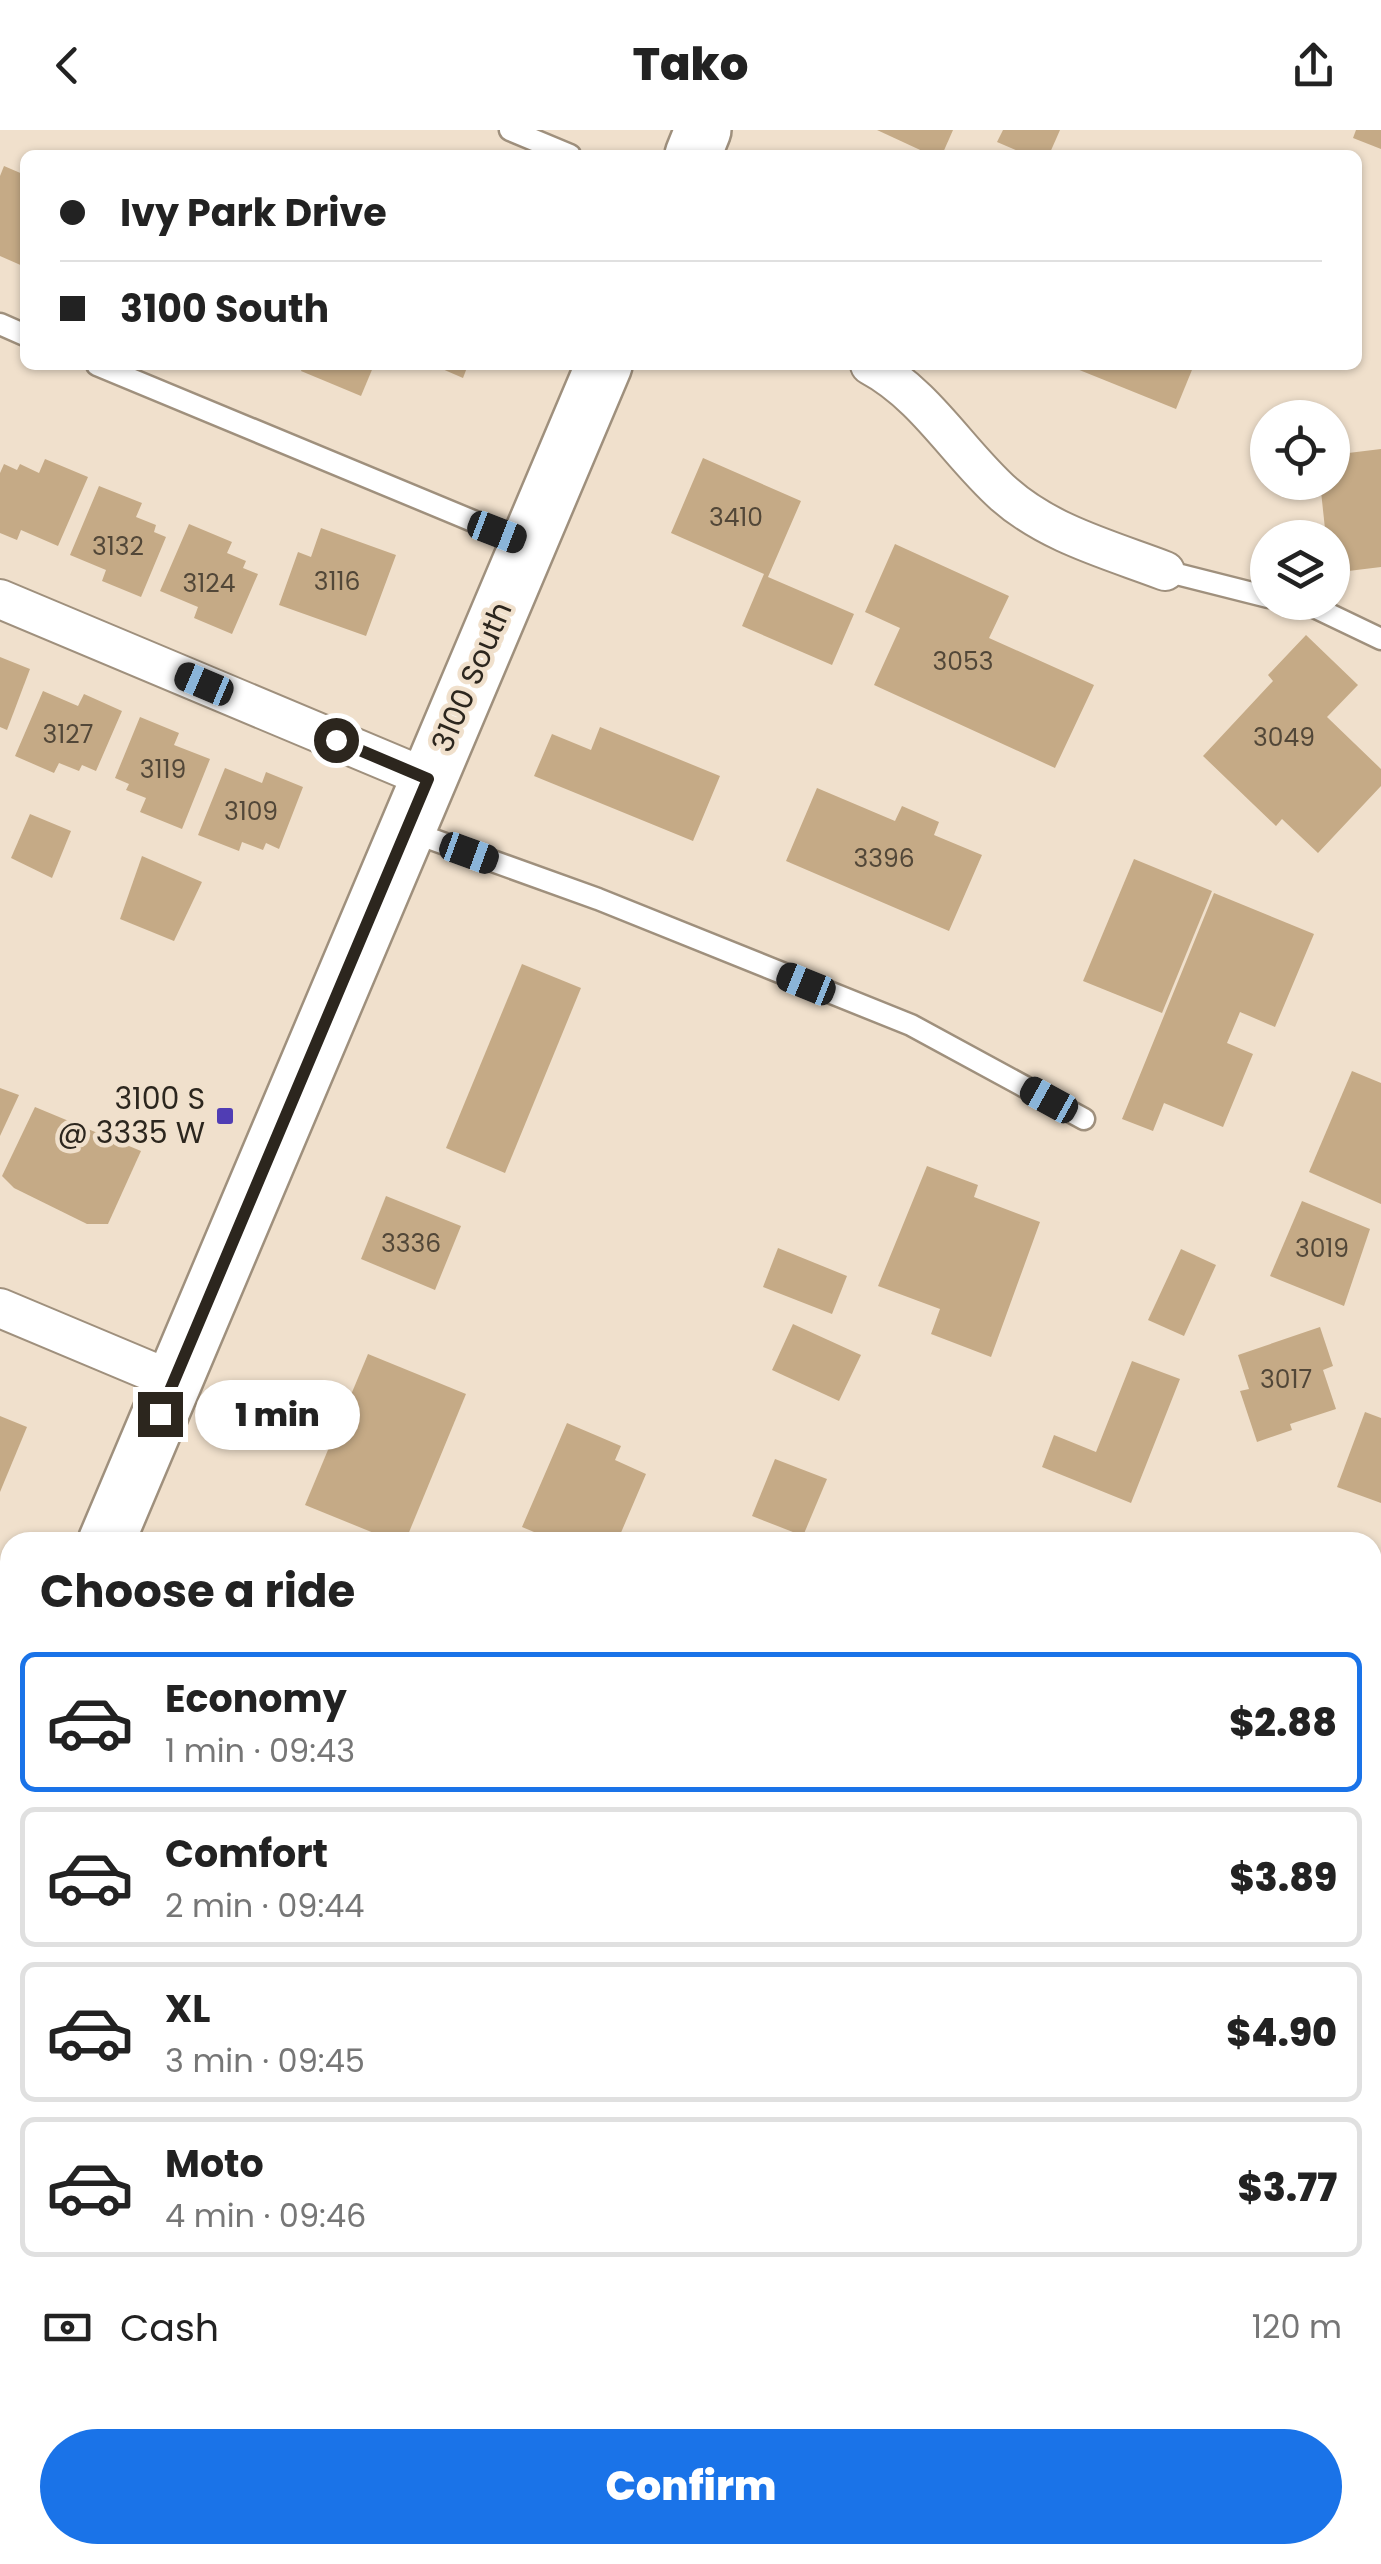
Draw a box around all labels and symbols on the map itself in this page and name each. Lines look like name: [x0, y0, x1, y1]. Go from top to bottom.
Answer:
house number: 3410: [709, 500, 763, 535]
car: [464, 507, 530, 557]
house number: 3132: [92, 529, 144, 564]
house number: 3116: [314, 564, 360, 599]
house number: 3124: [183, 566, 235, 601]
street label: 3100 South: [421, 595, 522, 758]
house number: 3053: [933, 644, 993, 679]
car: [171, 658, 237, 710]
house number: 3127: [43, 717, 93, 752]
route start: [314, 718, 359, 763]
house number: 3049: [1253, 720, 1315, 755]
house number: 3119: [140, 752, 186, 787]
house number: 3109: [224, 794, 278, 829]
car: [436, 829, 502, 877]
house number: 3396: [853, 841, 915, 876]
car: [773, 959, 839, 1009]
car: [1015, 1072, 1083, 1128]
place label: 3100 S @ 3335 W: [57, 1077, 205, 1154]
marker: 3100 S @ 3335 W: [214, 1105, 236, 1127]
house number: 3336: [381, 1226, 441, 1261]
house number: 3019: [1295, 1231, 1349, 1266]
house number: 3017: [1260, 1362, 1312, 1397]
callout: 1 min: [195, 1379, 360, 1449]
route end: [138, 1392, 183, 1437]

